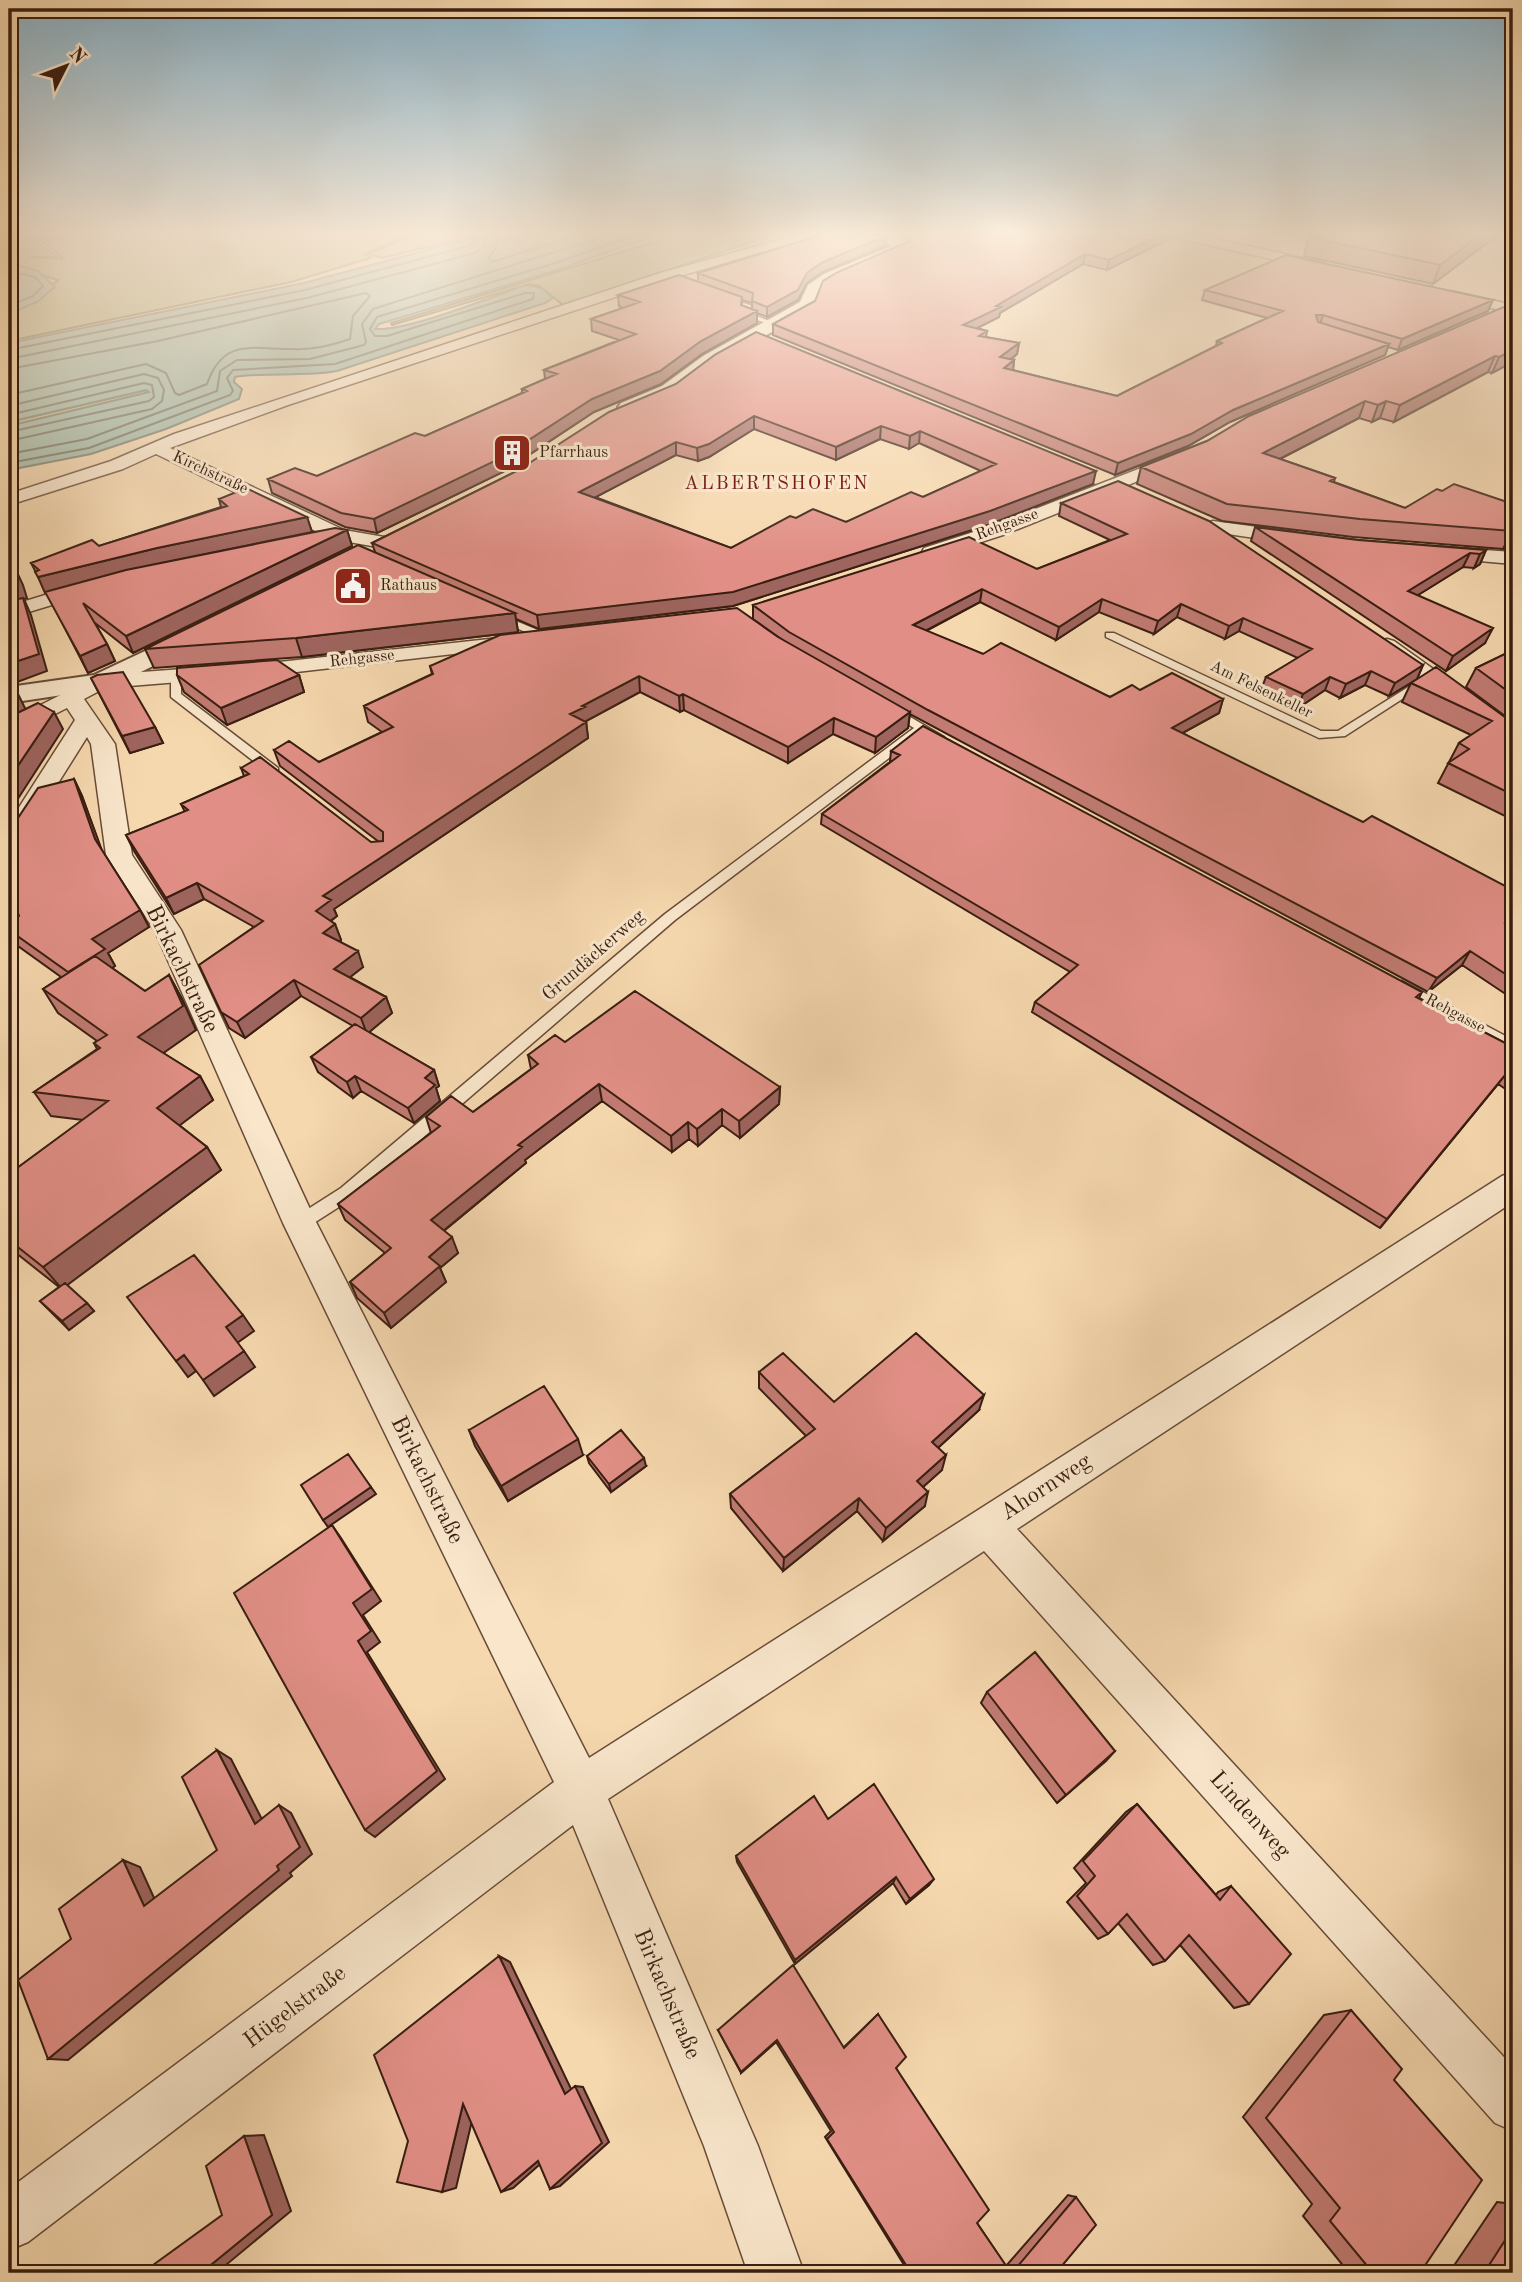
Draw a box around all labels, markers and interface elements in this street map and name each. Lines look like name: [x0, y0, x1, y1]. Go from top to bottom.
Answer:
north arrow: [32, 32, 102, 102]
text: N: [65, 45, 89, 68]
building icon: Pfarrhaus: [491, 432, 533, 474]
place label: Pfarrhaus: [539, 445, 608, 461]
street label: Kirchstraße: [170, 449, 250, 497]
district label: ALBERTSHOFEN: [684, 475, 870, 494]
street label: Rehgasse: [974, 506, 1040, 544]
public building icon: Rathaus: [332, 565, 374, 607]
place label: Rathaus: [380, 578, 437, 594]
street label: Rehgasse: [329, 648, 395, 670]
street label: Am Felsenkeller: [1207, 658, 1315, 722]
street label: Birkachstraße: [141, 902, 223, 1036]
street label: Grundäckerweg: [539, 906, 649, 1005]
street label: Rehgasse: [1422, 992, 1488, 1036]
street label: Birkachstraße: [386, 1413, 468, 1547]
street label: Ahornweg: [997, 1449, 1096, 1525]
street label: Lindenweg: [1205, 1767, 1295, 1864]
street label: Birkachstraße: [629, 1926, 705, 2062]
street label: Hügelstraße: [240, 1961, 350, 2053]

